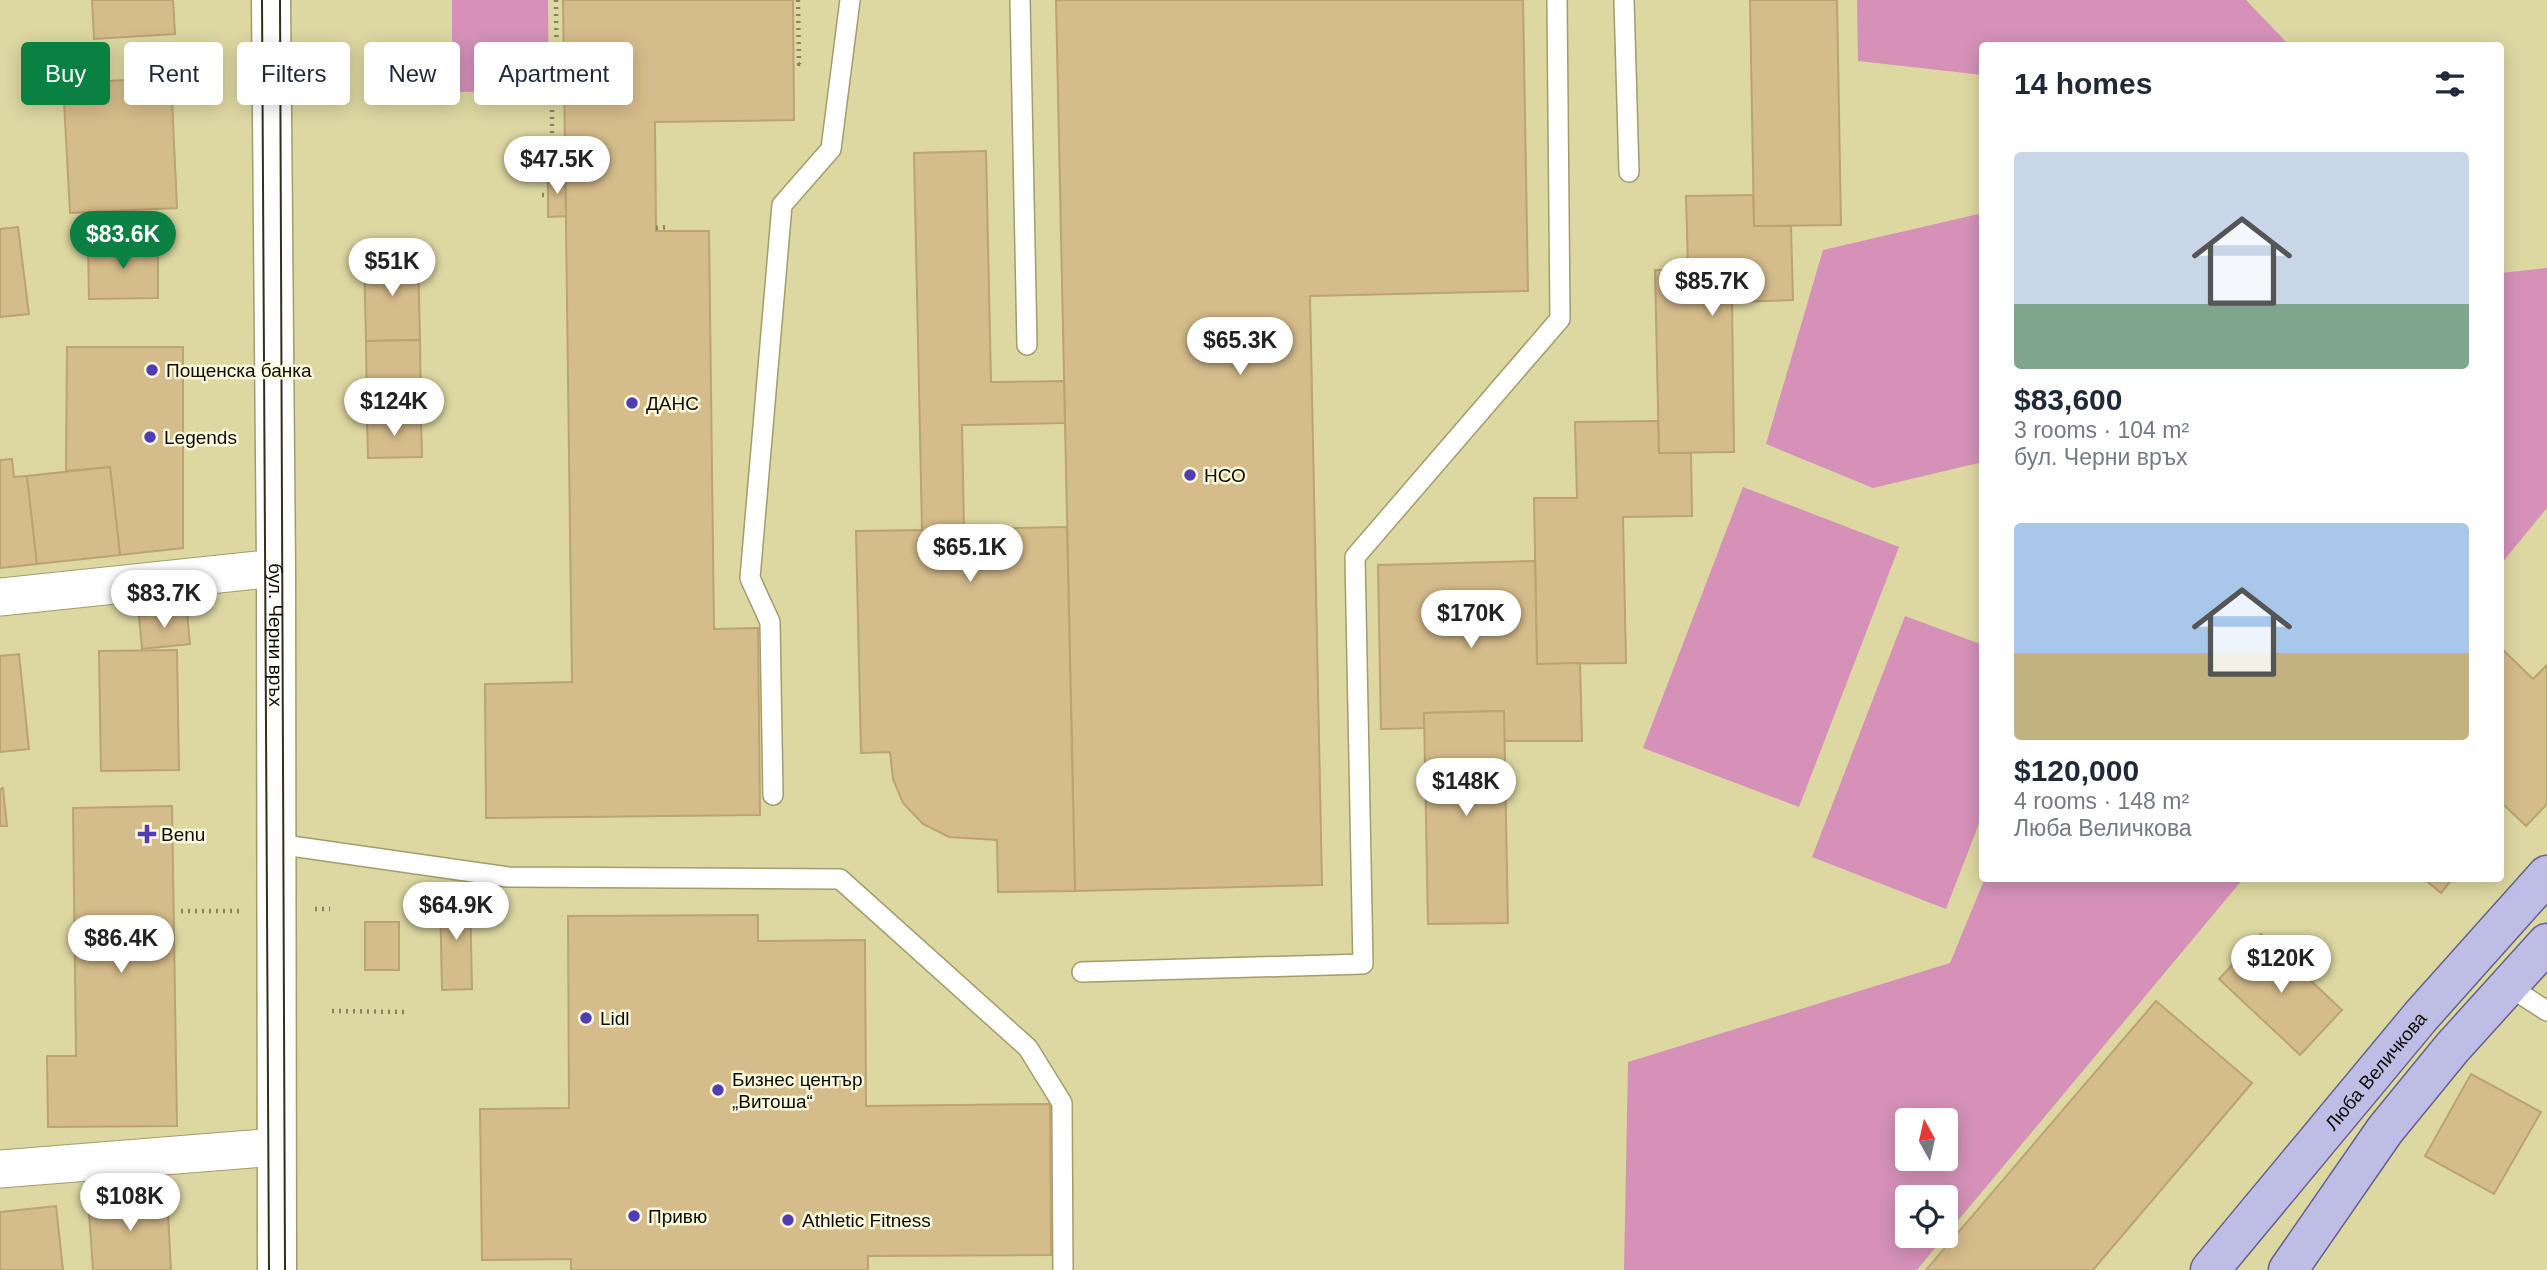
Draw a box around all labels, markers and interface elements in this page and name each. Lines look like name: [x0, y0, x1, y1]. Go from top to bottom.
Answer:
chip: Buy: [21, 42, 110, 105]
chip: Rent: [124, 42, 223, 105]
chip: Filters: [237, 42, 350, 105]
chip: New: [364, 42, 460, 105]
chip: Apartment: [474, 42, 633, 105]
icon: filters: [2431, 65, 2469, 103]
text: 14 homes: [2014, 67, 2152, 100]
pin: $47.5K: [500, 136, 614, 196]
text: $47.5K: [520, 146, 594, 172]
icon: home: [2179, 198, 2305, 324]
pin: $83.6K: [66, 212, 180, 271]
text: $83.6K: [86, 221, 160, 247]
pin: $51K: [351, 238, 433, 298]
text: $51K: [365, 248, 419, 274]
pin: $85.7K: [1655, 258, 1769, 318]
text: $85.7K: [1675, 268, 1749, 294]
pin: $65.3K: [1183, 318, 1297, 377]
text: $65.3K: [1203, 327, 1277, 353]
place label: Пощенска банка: [166, 360, 312, 381]
marker: Пощенска банка: [144, 362, 160, 378]
pin: $124K: [345, 378, 443, 438]
text: $83,600: [2014, 383, 2122, 416]
text: $124K: [360, 388, 428, 414]
place label: ДАНС: [646, 393, 699, 414]
marker: ДАНС: [624, 395, 640, 411]
text: 3 rooms · 104 m²: [2014, 417, 2189, 443]
place label: Legends: [164, 427, 237, 448]
marker: Legends: [142, 429, 158, 445]
text: бул. Черни връх: [2014, 444, 2188, 470]
place label: НСО: [1204, 465, 1246, 486]
marker: НСО: [1182, 467, 1198, 483]
pin: $65.1K: [913, 524, 1027, 584]
text: $65.1K: [933, 534, 1007, 560]
street label: бул. Черни връх: [265, 563, 286, 707]
icon: home: [2179, 569, 2305, 695]
pin: $83.7K: [107, 570, 221, 630]
text: $83.7K: [127, 580, 201, 606]
pin: $170K: [1422, 590, 1520, 650]
text: $170K: [1437, 600, 1505, 626]
text: $120,000: [2014, 754, 2139, 787]
pin: $148K: [1417, 758, 1515, 818]
text: $148K: [1432, 768, 1500, 794]
text: 4 rooms · 148 m²: [2014, 788, 2189, 814]
text: Люба Величкова: [2014, 815, 2192, 841]
place label: Benu: [161, 824, 205, 845]
marker: Benu: [139, 826, 155, 842]
pin: $64.9K: [399, 883, 513, 942]
text: $64.9K: [419, 892, 493, 918]
pin: $86.4K: [64, 916, 178, 975]
text: $86.4K: [84, 925, 158, 951]
pin: $120K: [2232, 936, 2330, 995]
text: $120K: [2247, 945, 2315, 971]
place label: Lidl: [600, 1008, 630, 1029]
street label: Люба Величкова: [2321, 1008, 2431, 1134]
marker: Lidl: [578, 1010, 594, 1026]
place label: Бизнес център „Витоша“: [732, 1069, 863, 1112]
marker: Бизнес център „Витоша“: [710, 1082, 726, 1098]
north arrow: [1895, 1108, 1958, 1171]
map controls: [1895, 1108, 1958, 1248]
pin: $108K: [81, 1174, 179, 1233]
text: $108K: [96, 1183, 164, 1209]
button: locate: [1895, 1185, 1958, 1248]
place label: Привю: [648, 1206, 707, 1227]
marker: Привю: [626, 1208, 642, 1224]
place label: Athletic Fitness: [802, 1210, 931, 1231]
marker: Athletic Fitness: [780, 1212, 796, 1228]

